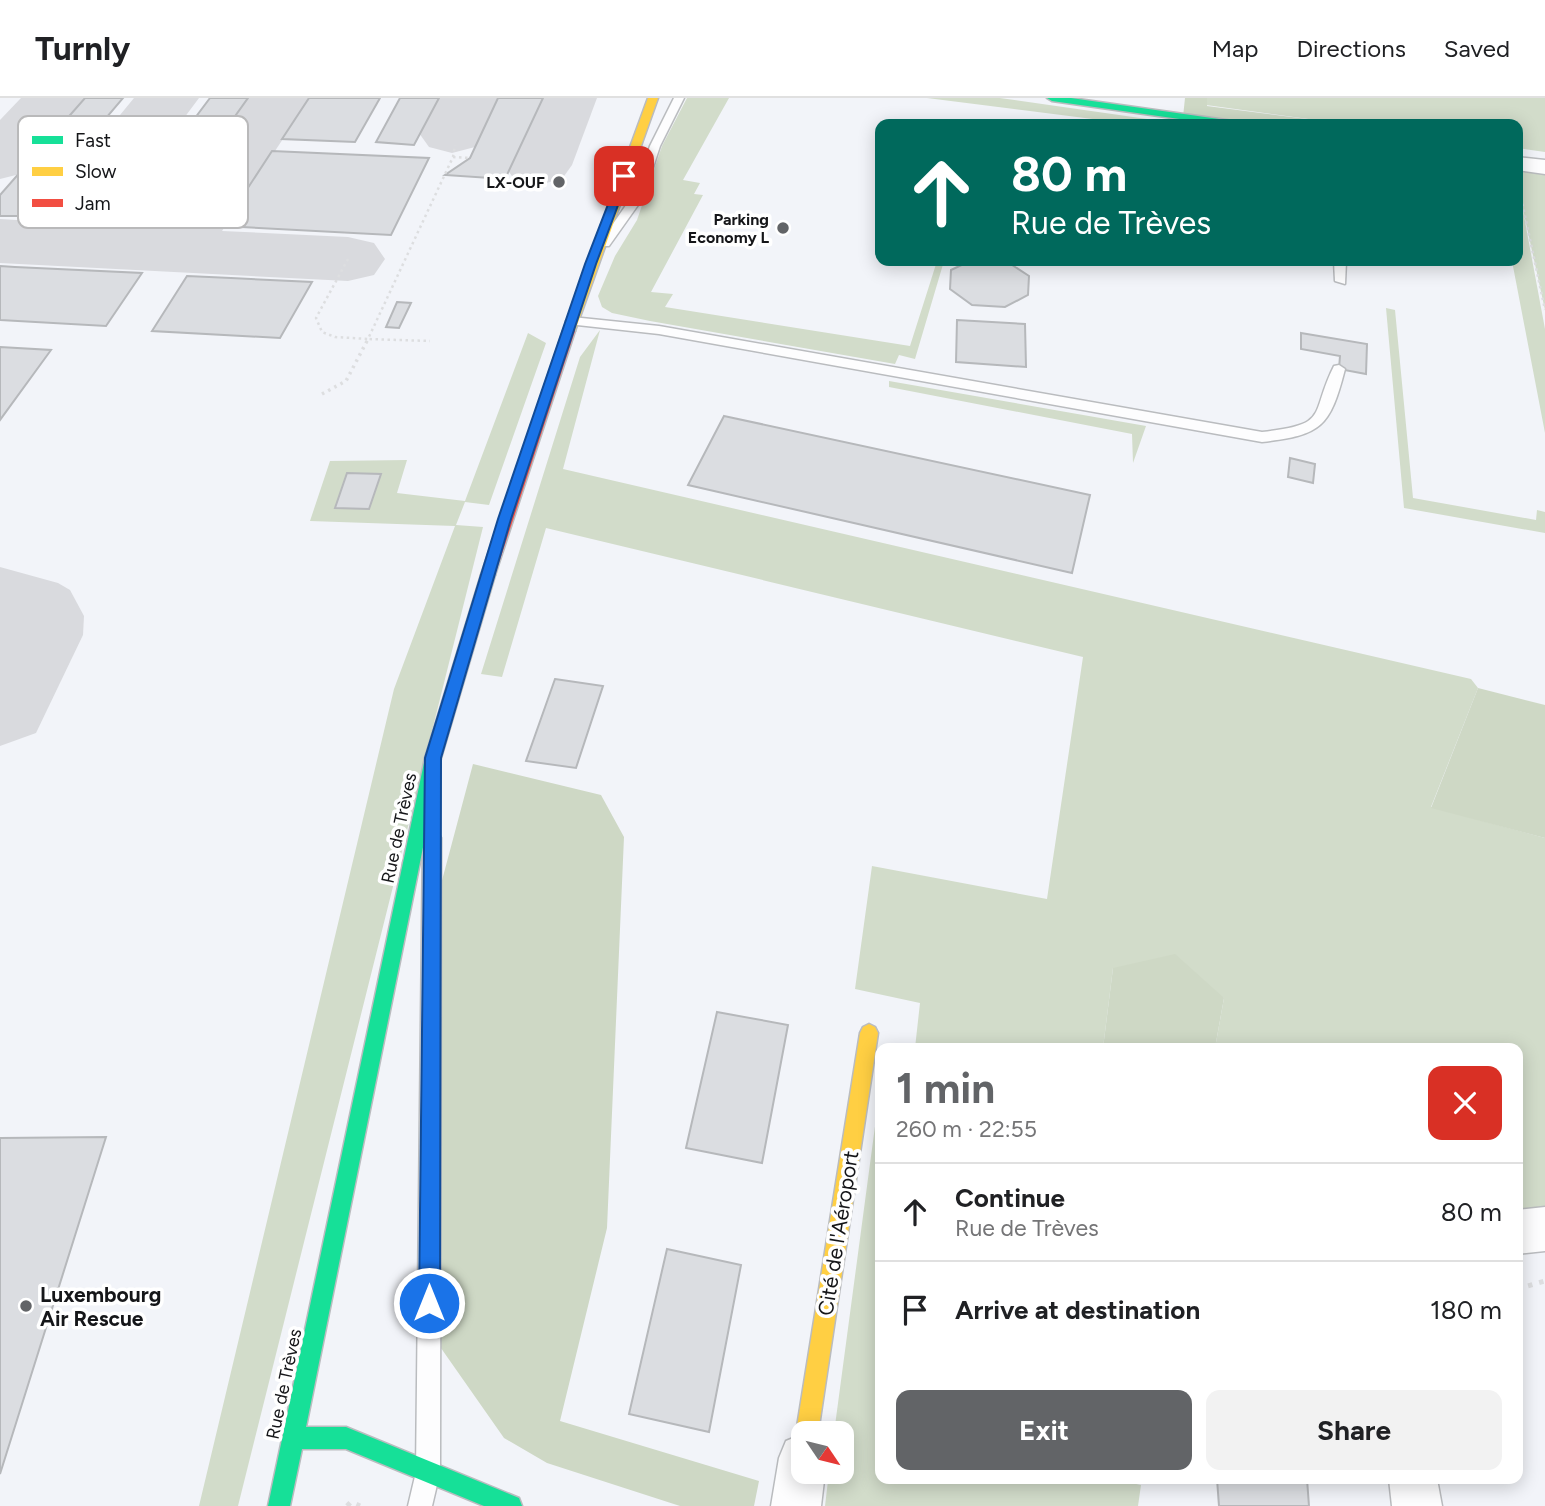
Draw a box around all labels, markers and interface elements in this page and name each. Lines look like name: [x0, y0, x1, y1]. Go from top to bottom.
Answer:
text: Turnly: [35, 29, 130, 68]
text: Map: [1212, 34, 1258, 63]
text: Directions: [1296, 34, 1406, 63]
text: Saved: [1444, 34, 1510, 63]
legend: [18, 116, 248, 228]
text: Fast: [75, 129, 111, 152]
text: 80 m: [1011, 144, 1127, 203]
pin: [594, 146, 654, 206]
icon: ahead: [896, 147, 987, 238]
icon: arrive: [605, 157, 643, 195]
text: Slow: [75, 160, 117, 183]
place label: LX-OUF: [486, 173, 545, 192]
marker: LX-OUF: [551, 174, 567, 190]
text: Jam: [75, 192, 111, 215]
text: Rue de Trèves: [1011, 204, 1211, 242]
place label: Parking Economy L: [688, 210, 769, 247]
marker: Parking Economy L: [775, 220, 791, 236]
street label: Rue de Trèves: [377, 771, 421, 885]
text: 1 min: [896, 1063, 995, 1114]
button: close: [1428, 1066, 1502, 1140]
text: 260 m · 22:55: [896, 1115, 1037, 1143]
street label: Cité de l'Aéroport: [813, 1149, 863, 1317]
text: Continue: [955, 1182, 1065, 1214]
icon: ahead: [896, 1193, 934, 1231]
text: 80 m: [1441, 1196, 1502, 1228]
text: Rue de Trèves: [955, 1214, 1099, 1242]
position arrow: [392, 1266, 466, 1340]
place label: Luxembourg Air Rescue: [40, 1282, 161, 1331]
icon: arrive: [896, 1291, 934, 1329]
text: Arrive at destination: [955, 1294, 1200, 1326]
text: 180 m: [1430, 1294, 1502, 1326]
marker: Luxembourg Air Rescue: [18, 1298, 34, 1314]
street label: Rue de Trèves: [262, 1327, 306, 1441]
button: Exit: [896, 1390, 1192, 1470]
button: Share: [1206, 1390, 1502, 1470]
north arrow: [791, 1421, 854, 1484]
map controls: [791, 1421, 854, 1484]

